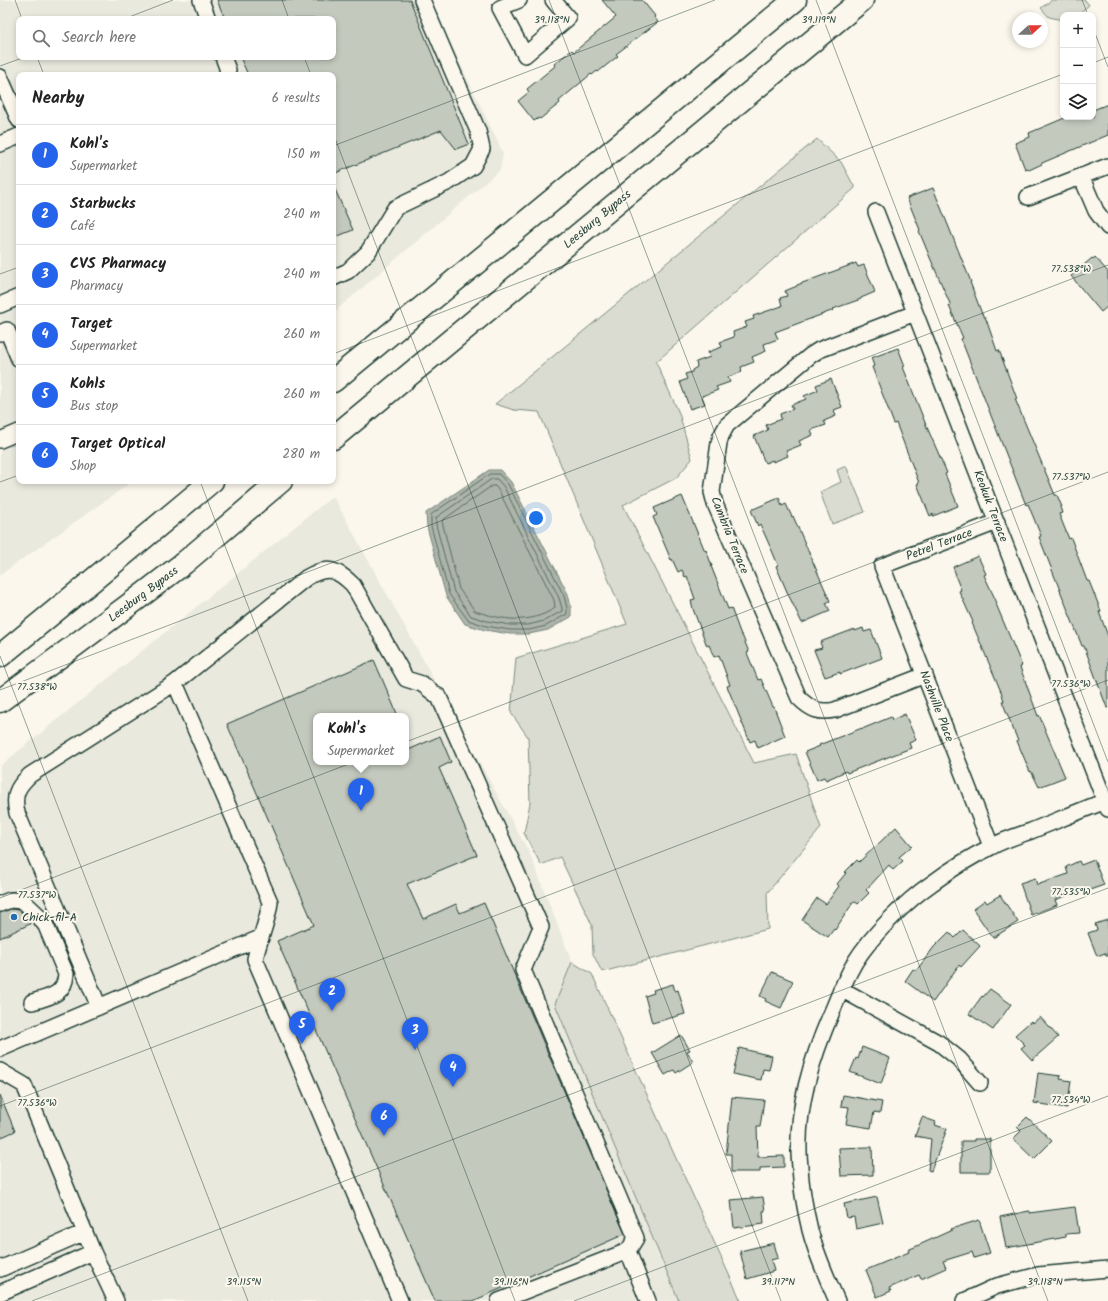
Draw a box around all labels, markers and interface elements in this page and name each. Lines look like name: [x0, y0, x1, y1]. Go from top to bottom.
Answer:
text: 39.118°N: [534, 12, 570, 28]
text: 39.119°N: [802, 12, 836, 28]
north arrow: [1012, 12, 1048, 48]
map controls: [1060, 12, 1096, 120]
button: +: [1060, 12, 1096, 48]
search box: [16, 16, 336, 60]
text: Search here: [62, 26, 136, 50]
icon: search: [30, 27, 52, 49]
button: −: [1060, 48, 1096, 84]
button: layers: [1060, 84, 1096, 120]
text: Nearby: [32, 85, 84, 112]
text: 6 results: [272, 88, 320, 109]
text: Kohl's: [70, 132, 109, 156]
text: 1: [43, 144, 47, 165]
text: 150 m: [287, 144, 320, 165]
text: Supermarket: [70, 156, 137, 177]
street label: Leesburg Bypass: [559, 185, 636, 254]
text: Starbucks: [70, 192, 136, 216]
text: 2: [41, 204, 49, 225]
text: 240 m: [283, 204, 320, 225]
text: Café: [70, 216, 94, 237]
text: CVS Pharmacy: [70, 252, 166, 276]
text: 77.538°W: [1051, 261, 1091, 277]
text: 3: [41, 264, 49, 285]
text: 240 m: [283, 264, 320, 285]
text: Pharmacy: [70, 276, 123, 297]
text: Target: [70, 312, 113, 336]
text: 4: [41, 324, 49, 345]
text: 260 m: [283, 324, 320, 345]
text: Supermarket: [70, 336, 137, 357]
text: Kohls: [70, 372, 105, 396]
text: 5: [42, 384, 48, 405]
text: 260 m: [283, 384, 320, 405]
text: Bus stop: [70, 396, 118, 417]
text: Target Optical: [70, 432, 165, 456]
text: 6: [41, 444, 49, 465]
text: 280 m: [283, 444, 320, 465]
text: Shop: [70, 456, 96, 477]
street label: Keokuk Terrace: [968, 467, 1013, 546]
text: 77.537°W: [1052, 469, 1090, 485]
street label: Cambria Terrace: [705, 494, 754, 577]
your location: [526, 508, 546, 528]
street label: Petrel Terrace: [903, 523, 976, 566]
street label: Leesburg Bypass: [104, 562, 183, 627]
street label: Nashville Place: [914, 668, 959, 745]
text: 77.536°W: [1051, 676, 1091, 692]
text: 77.538°W: [17, 679, 57, 695]
popup: [313, 713, 409, 765]
text: Kohl's: [327, 717, 366, 741]
text: Supermarket: [327, 741, 395, 762]
pin: 1: [348, 778, 374, 811]
text: 77.535°W: [1051, 884, 1091, 900]
text: 77.537°W: [18, 887, 56, 903]
place label: Chick-fil-A: [22, 908, 77, 927]
marker: Chick-fil-A: [9, 912, 19, 922]
pin: 2: [319, 978, 345, 1011]
pin: 5: [289, 1011, 315, 1044]
pin: 3: [402, 1017, 428, 1050]
pin: 4: [440, 1054, 466, 1087]
text: 77.534°W: [1051, 1092, 1091, 1108]
text: 77.536°W: [17, 1095, 57, 1111]
pin: 6: [371, 1103, 397, 1136]
text: 39.115°N: [227, 1274, 262, 1290]
text: 39.116°N: [494, 1274, 529, 1290]
text: 39.117°N: [761, 1274, 795, 1290]
text: 39.118°N: [1027, 1274, 1063, 1290]

